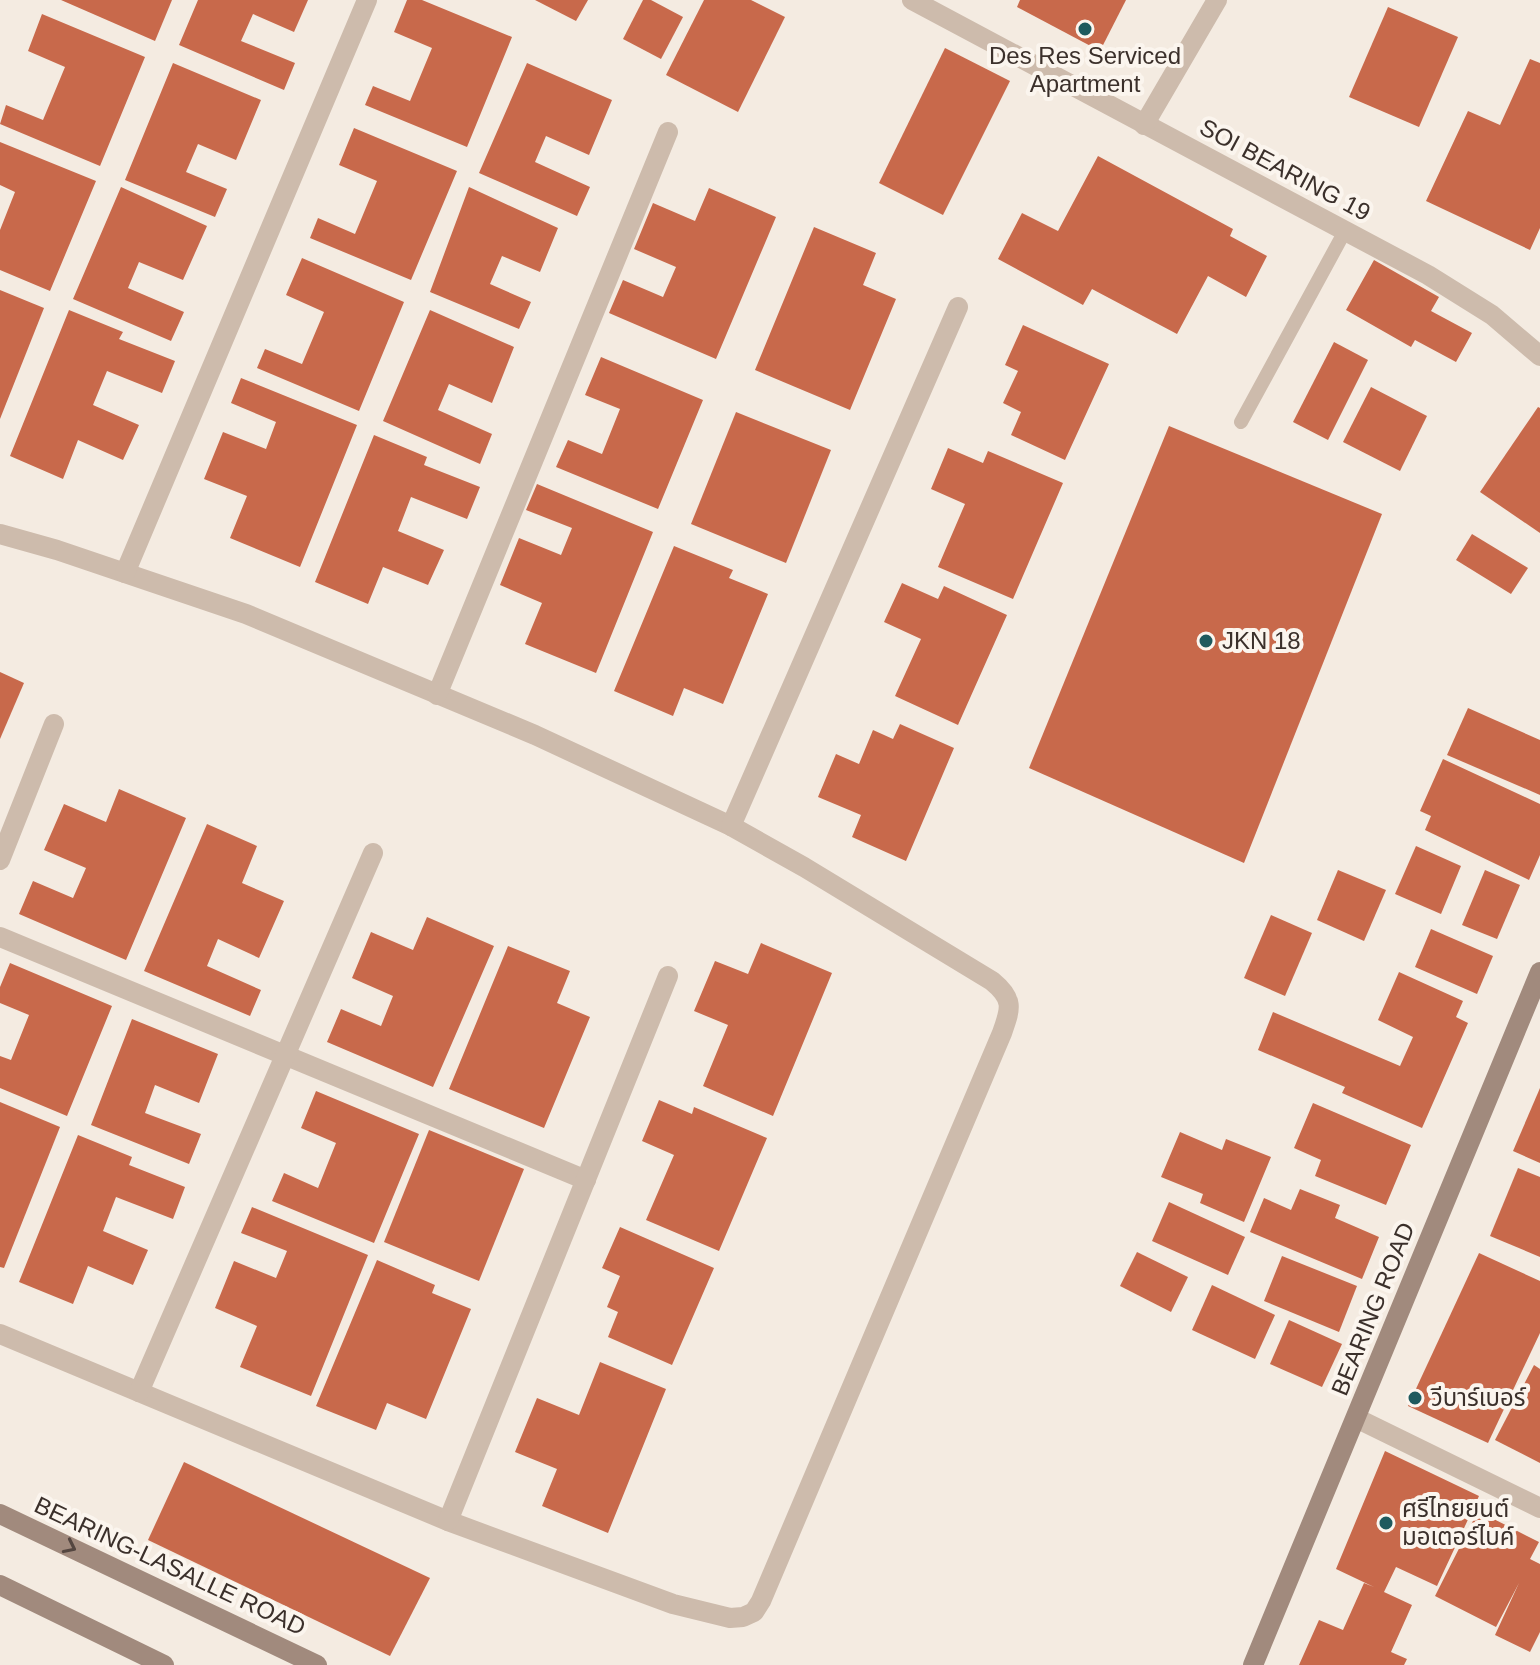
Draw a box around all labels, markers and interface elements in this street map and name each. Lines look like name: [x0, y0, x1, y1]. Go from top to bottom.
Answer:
marker: Des Res Serviced Apartment: [1076, 20, 1094, 38]
place label: Des Res Serviced Apartment: [989, 42, 1181, 97]
street label: SOI BEARING 19: [1195, 113, 1375, 226]
place label: JKN 18: [1222, 627, 1301, 654]
marker: JKN 18: [1197, 632, 1215, 650]
street label: BEARING ROAD: [1326, 1218, 1420, 1399]
place label: วีบาร์เบอร์: [1430, 1384, 1527, 1411]
marker: วีบาร์เบอร์: [1406, 1389, 1424, 1407]
street label: BEARING-LASALLE ROAD: [30, 1491, 310, 1640]
place label: ศรีไทยยนต์ มอเตอร์ไบค์: [1402, 1495, 1514, 1550]
marker: ศรีไทยยนต์ มอเตอร์ไบค์: [1377, 1514, 1395, 1532]
one-way arrow: [62, 1537, 77, 1553]

